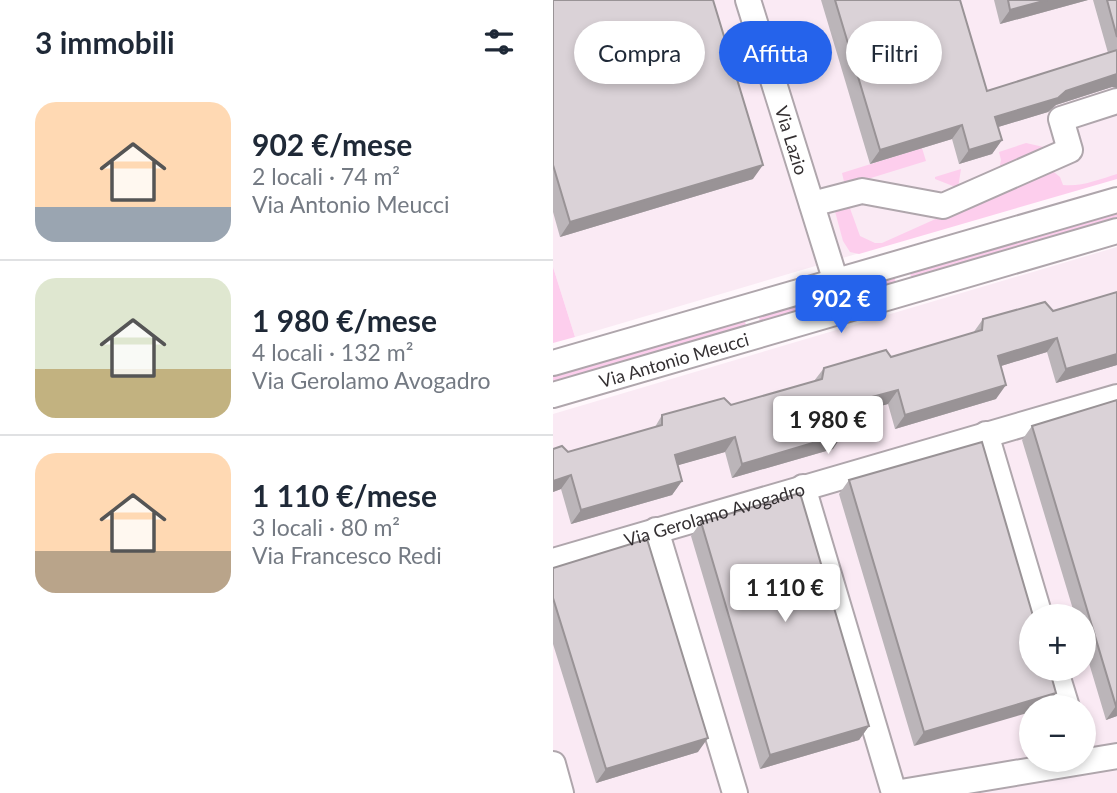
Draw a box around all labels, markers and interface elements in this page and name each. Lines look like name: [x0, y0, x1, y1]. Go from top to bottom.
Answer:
chip: Compra: [574, 21, 705, 84]
chip: Affitta: [719, 21, 832, 84]
chip: Filtri: [846, 21, 942, 84]
icon: filters: [480, 23, 518, 61]
text: 3 immobili: [35, 24, 175, 60]
street label: Via Lazio: [771, 103, 813, 177]
text: 902 €/mese: [252, 126, 412, 162]
icon: home: [91, 130, 175, 214]
text: 2 locali · 74 m²: [252, 162, 400, 190]
text: Via Antonio Meucci: [252, 190, 450, 218]
pin: 902 €: [792, 276, 890, 335]
text: 902 €: [812, 284, 870, 312]
text: 1 980 €/mese: [252, 302, 437, 338]
icon: home: [91, 306, 175, 390]
street label: Via Antonio Meucci: [597, 328, 751, 392]
text: 4 locali · 132 m²: [252, 338, 413, 366]
text: Via Gerolamo Avogadro: [252, 366, 491, 394]
pin: 1 980 €: [763, 396, 893, 456]
text: 1 980 €: [789, 405, 867, 433]
text: 1 110 €/mese: [252, 477, 437, 513]
street label: Via Gerolamo Avogadro: [622, 477, 807, 551]
icon: home: [91, 481, 175, 565]
text: 3 locali · 80 m²: [252, 513, 400, 541]
text: Via Francesco Redi: [252, 541, 442, 569]
pin: 1 110 €: [720, 564, 850, 624]
text: 1 110 €: [746, 573, 824, 601]
map controls: [1019, 604, 1096, 772]
button: +: [1019, 604, 1096, 681]
button: −: [1019, 695, 1096, 772]

